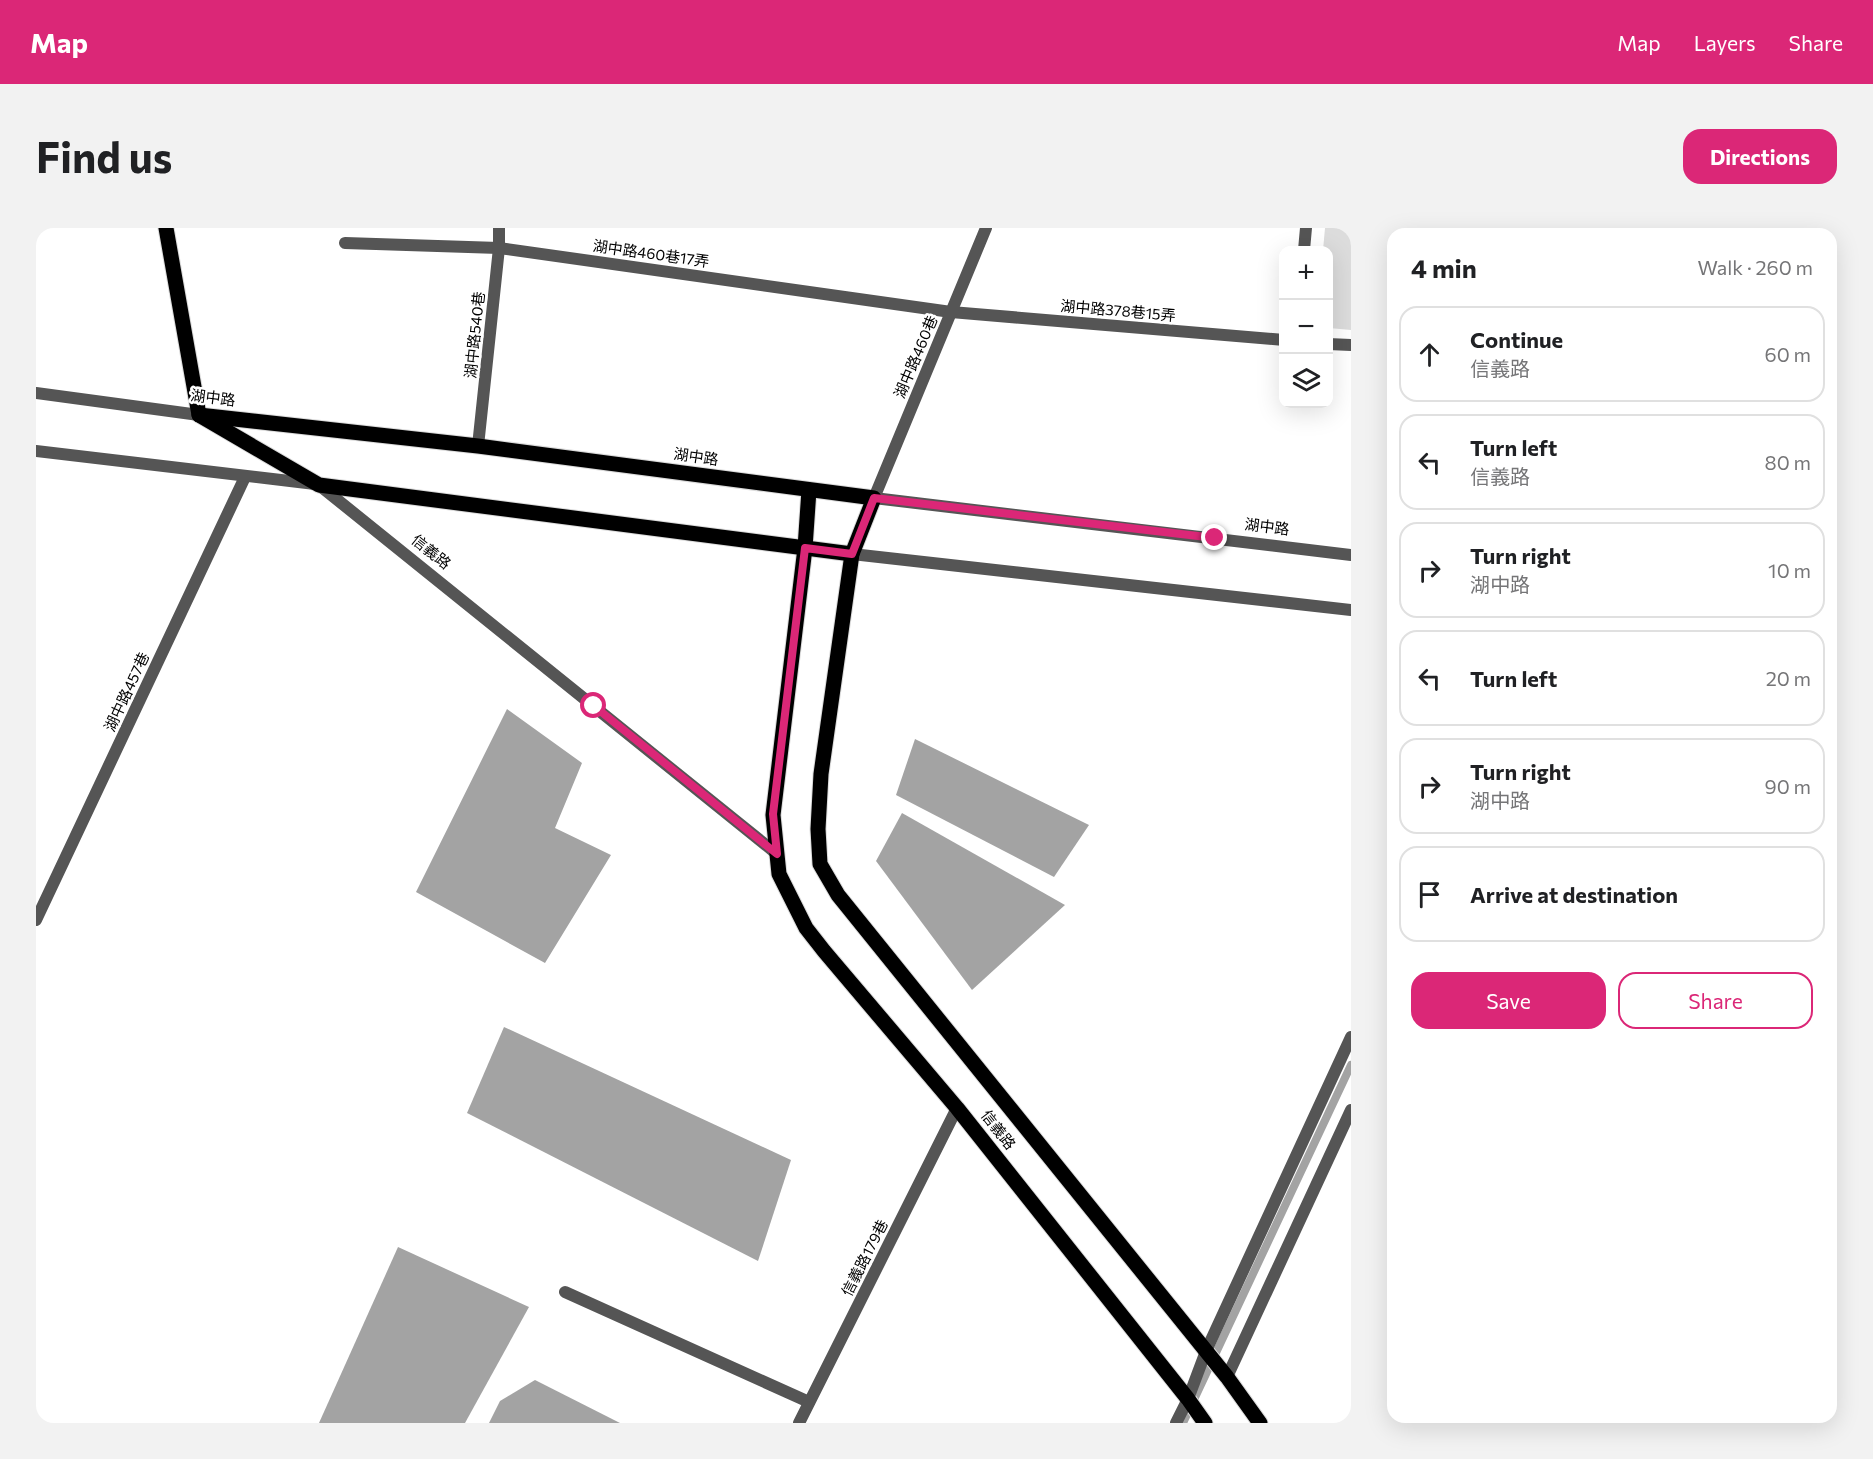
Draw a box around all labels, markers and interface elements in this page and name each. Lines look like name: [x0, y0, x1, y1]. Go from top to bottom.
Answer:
text: Map: [30, 25, 88, 59]
text: Map: [1617, 30, 1661, 55]
text: Layers: [1694, 30, 1756, 55]
text: Share: [1789, 30, 1843, 55]
button: Directions: [1683, 129, 1837, 184]
text: Find us: [36, 130, 172, 182]
street label: 湖中路460巷17弄: [592, 236, 710, 270]
map controls: [1279, 246, 1333, 408]
button: +: [1279, 246, 1333, 300]
text: 4 min: [1411, 252, 1477, 283]
text: Walk · 260 m: [1697, 255, 1813, 279]
street label: 湖中路540巷: [460, 290, 488, 379]
street label: 湖中路378巷15弄: [1060, 296, 1176, 324]
button: −: [1279, 300, 1333, 354]
street label: 湖中路460巷: [890, 313, 941, 401]
text: Continue: [1470, 326, 1563, 353]
icon: ahead: [1413, 338, 1446, 371]
text: 60 m: [1765, 342, 1811, 366]
button: layers: [1279, 354, 1333, 408]
text: 信義路: [1470, 356, 1530, 380]
street label: 湖中路: [190, 385, 237, 409]
text: Turn left: [1470, 434, 1557, 461]
street label: 湖中路: [673, 444, 720, 468]
icon: left: [1413, 446, 1446, 479]
text: 80 m: [1765, 450, 1811, 474]
text: 信義路: [1470, 464, 1530, 488]
street label: 湖中路: [1244, 514, 1291, 538]
route end: [1201, 524, 1227, 550]
street label: 信義路: [408, 530, 455, 572]
text: Turn right: [1470, 542, 1571, 569]
icon: right: [1413, 554, 1446, 587]
text: 10 m: [1768, 558, 1811, 582]
text: 湖中路: [1470, 572, 1530, 596]
street label: 湖中路457巷: [100, 649, 152, 734]
icon: left: [1413, 662, 1446, 695]
text: Turn left: [1470, 665, 1557, 692]
text: 20 m: [1766, 666, 1811, 690]
route start: [580, 692, 606, 718]
text: Turn right: [1470, 758, 1571, 785]
icon: right: [1413, 770, 1446, 803]
text: 90 m: [1765, 774, 1811, 798]
text: 湖中路: [1470, 788, 1530, 812]
icon: arrive: [1413, 878, 1446, 911]
text: Arrive at destination: [1470, 881, 1678, 908]
button: Save: [1411, 972, 1606, 1029]
button: Share: [1618, 972, 1813, 1029]
street label: 信義路: [978, 1106, 1020, 1153]
street label: 信義路179巷: [837, 1216, 891, 1299]

